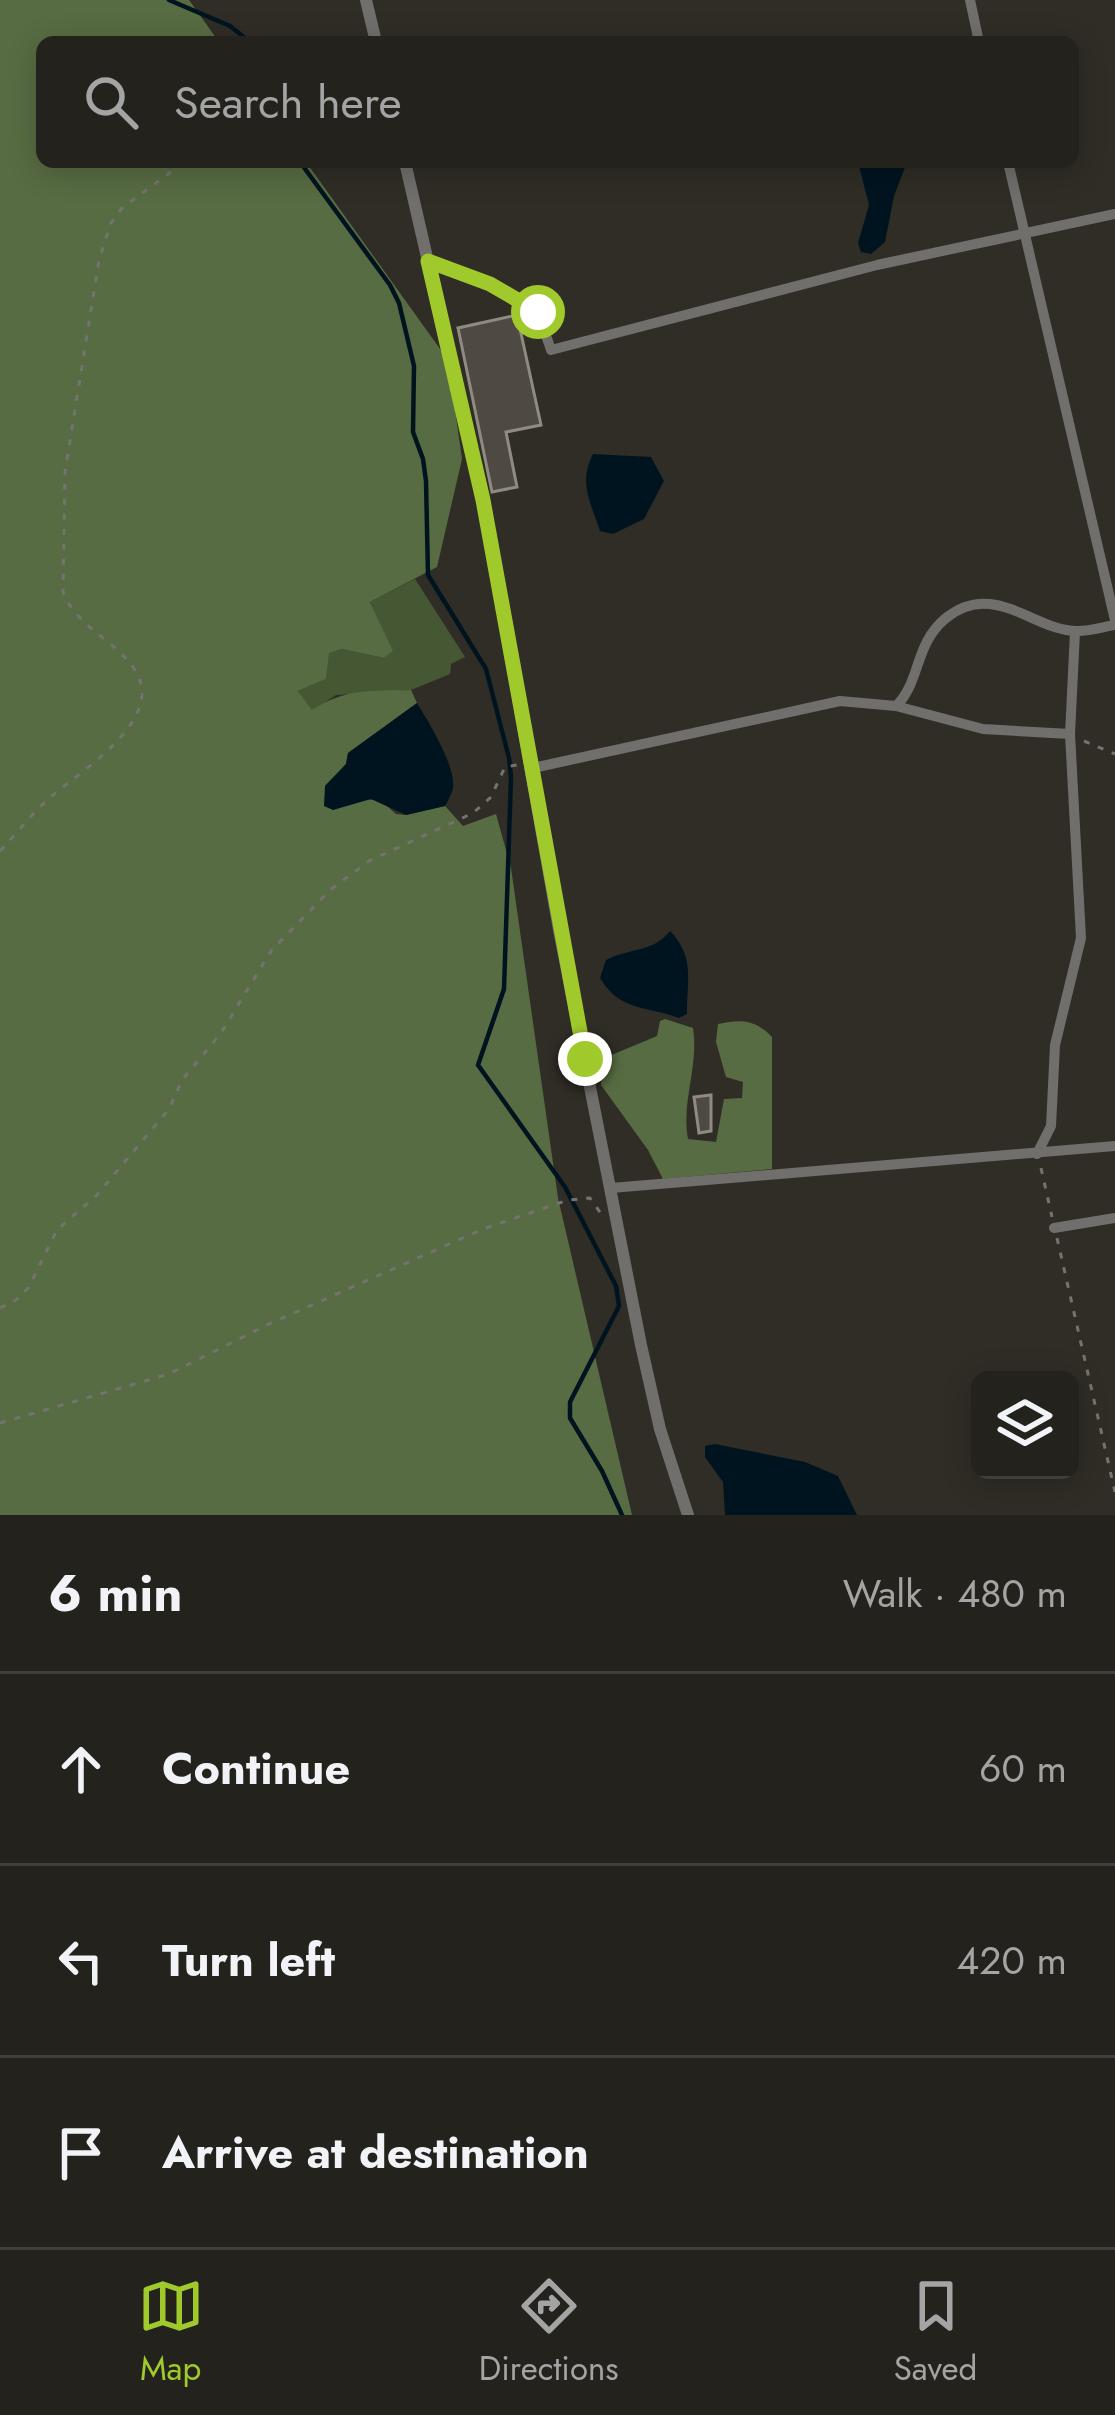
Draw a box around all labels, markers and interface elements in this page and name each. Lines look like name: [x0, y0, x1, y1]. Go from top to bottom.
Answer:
search box: [36, 36, 1079, 168]
icon: search: [78, 69, 144, 135]
text: Search here: [174, 70, 402, 135]
route start: [511, 285, 565, 339]
route end: [558, 1032, 612, 1086]
map controls: [971, 1371, 1079, 1479]
button: layers: [971, 1371, 1079, 1479]
text: 6 min: [48, 1556, 183, 1630]
text: Walk · 480 m: [843, 1565, 1067, 1622]
icon: ahead: [48, 1736, 114, 1802]
text: Continue: [162, 1736, 350, 1801]
text: 60 m: [979, 1740, 1067, 1797]
icon: left: [48, 1928, 114, 1994]
text: Turn left: [162, 1928, 335, 1993]
text: 420 m: [957, 1932, 1067, 1989]
icon: arrive: [48, 2120, 114, 2186]
text: Arrive at destination: [162, 2120, 589, 2185]
tab: Map: [138, 2273, 204, 2392]
tab: Directions: [479, 2273, 619, 2392]
tab: Saved: [894, 2273, 977, 2392]

